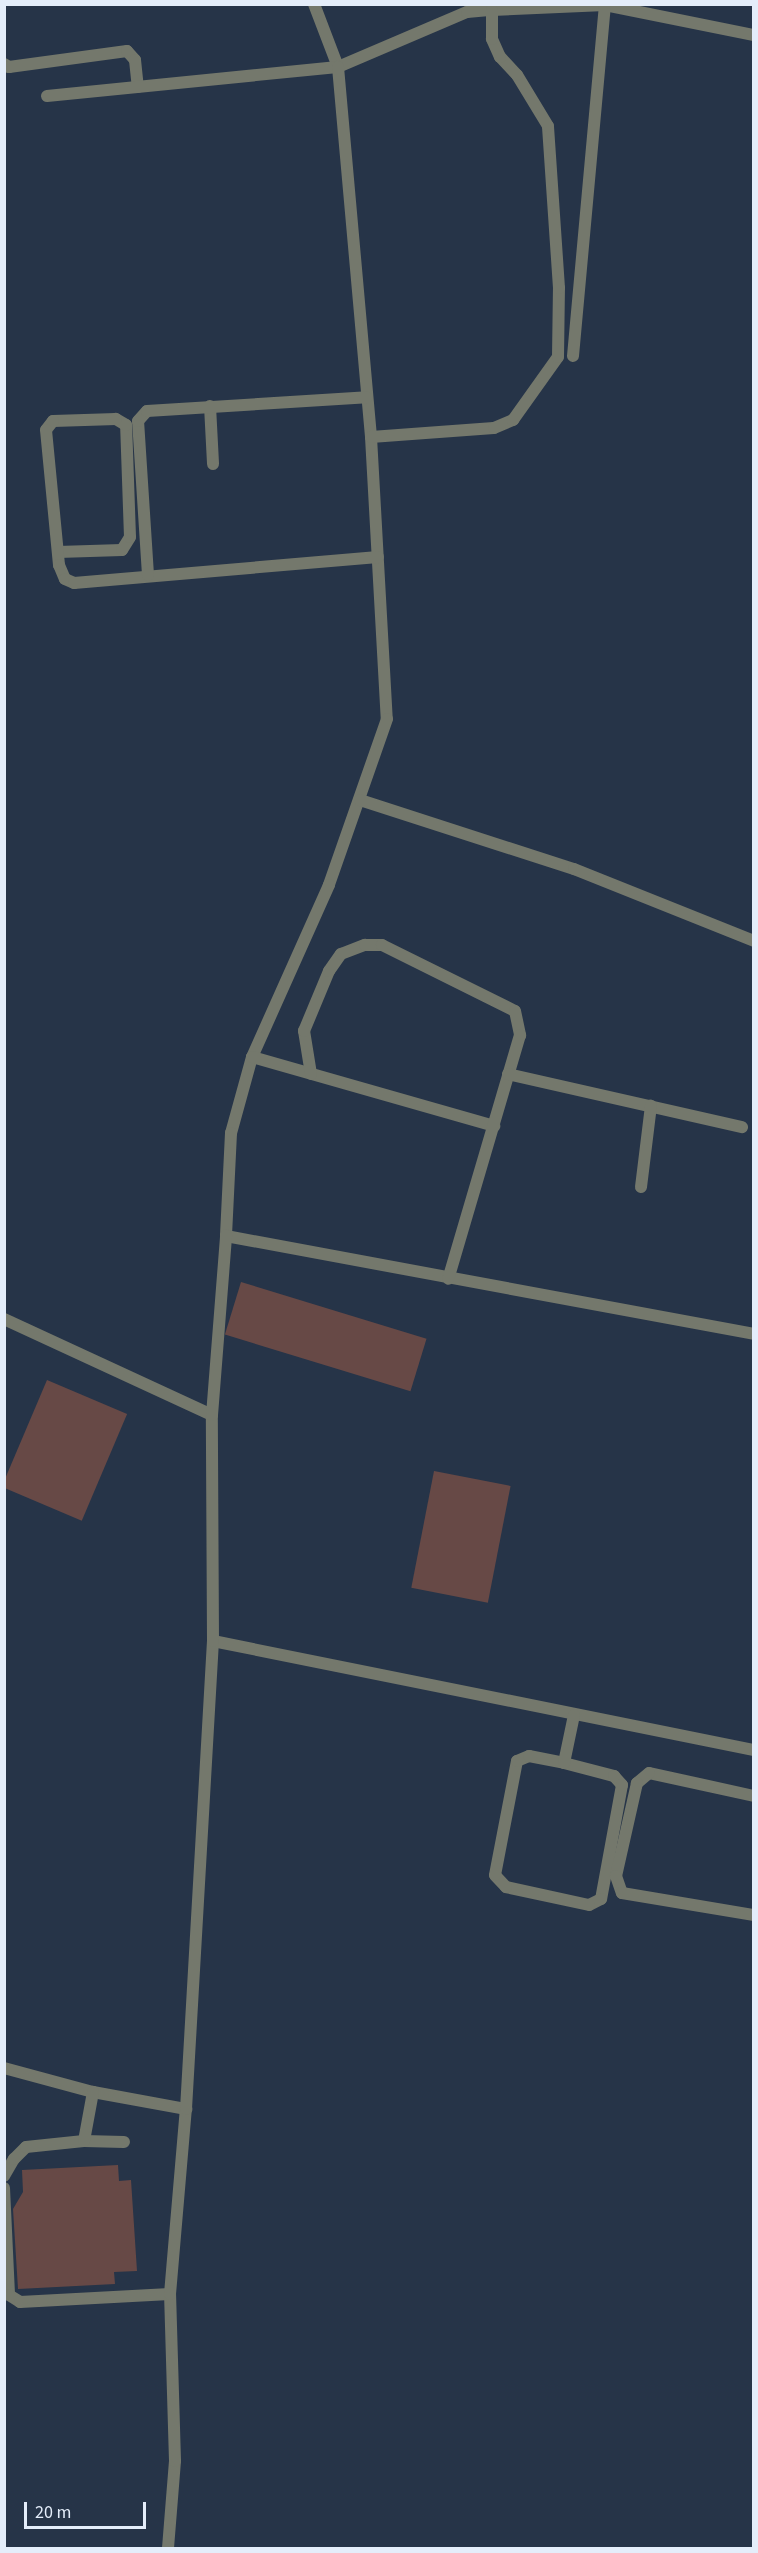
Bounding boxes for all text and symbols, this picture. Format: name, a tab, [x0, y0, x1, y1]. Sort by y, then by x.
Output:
scale bar	[27, 2490, 148, 2528]
text: 20 m	[35, 2500, 71, 2525]

